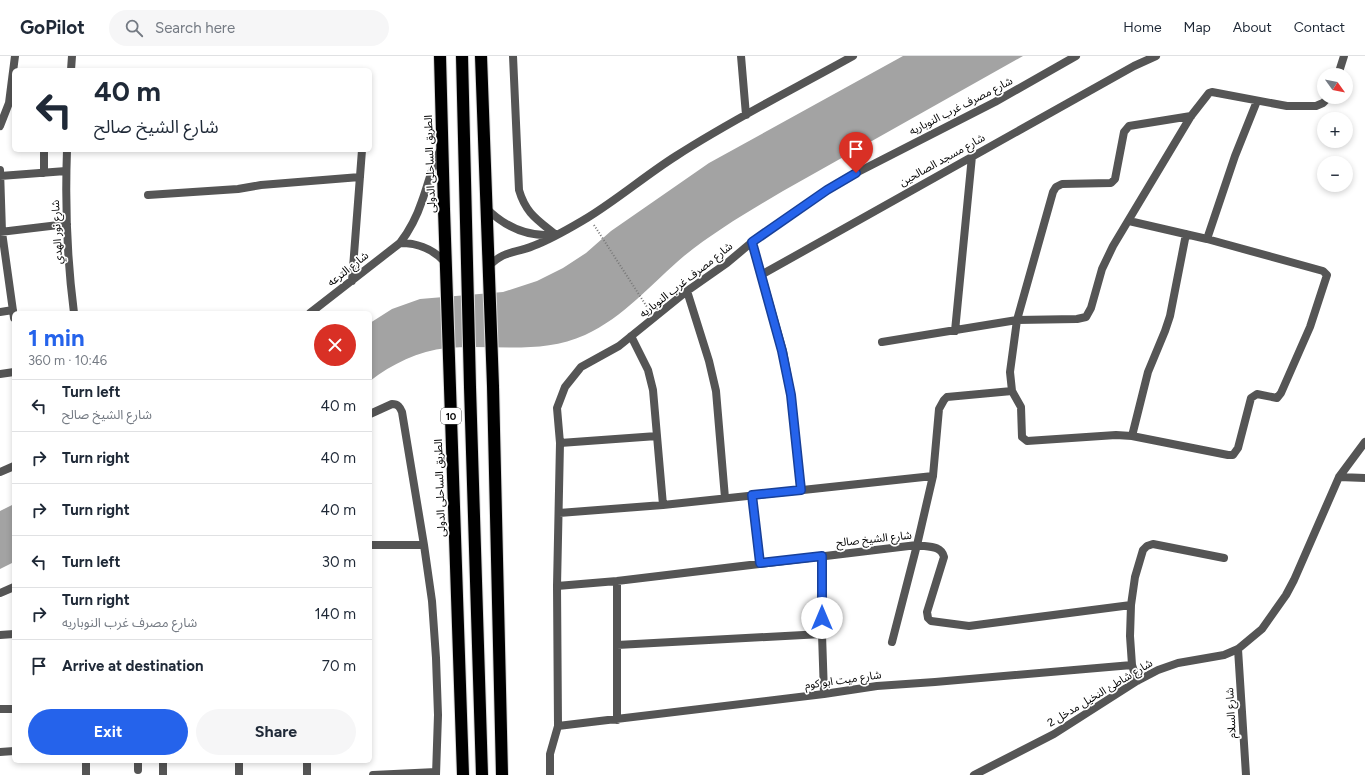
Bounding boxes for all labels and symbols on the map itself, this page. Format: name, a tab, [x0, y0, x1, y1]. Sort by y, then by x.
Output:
north arrow	[1317, 68, 1353, 104]
street label: شارع مصرف غرب النوباريه	[907, 74, 1016, 139]
street label: الطريق الساحلى الدولى	[422, 115, 438, 213]
street label: شارع مسجد الصالحين	[897, 131, 988, 190]
pin	[839, 132, 873, 173]
street label: شارع نور الهدي	[49, 199, 68, 264]
street label: شارع مصرف غرب النوباريه	[637, 239, 736, 321]
street label: شارع الترعه	[325, 249, 372, 290]
road number: 10	[441, 408, 461, 424]
street label: الطريق الساحلى الدولى	[432, 439, 448, 537]
street label: شارع الشيخ صالح	[835, 529, 913, 550]
position arrow	[801, 597, 843, 639]
street label: شارع شاطئ النخيل مدخل 2	[1045, 656, 1156, 730]
street label: شارع ميت ابو كوم	[804, 668, 883, 693]
street label: شارع السلام	[1223, 687, 1240, 739]

